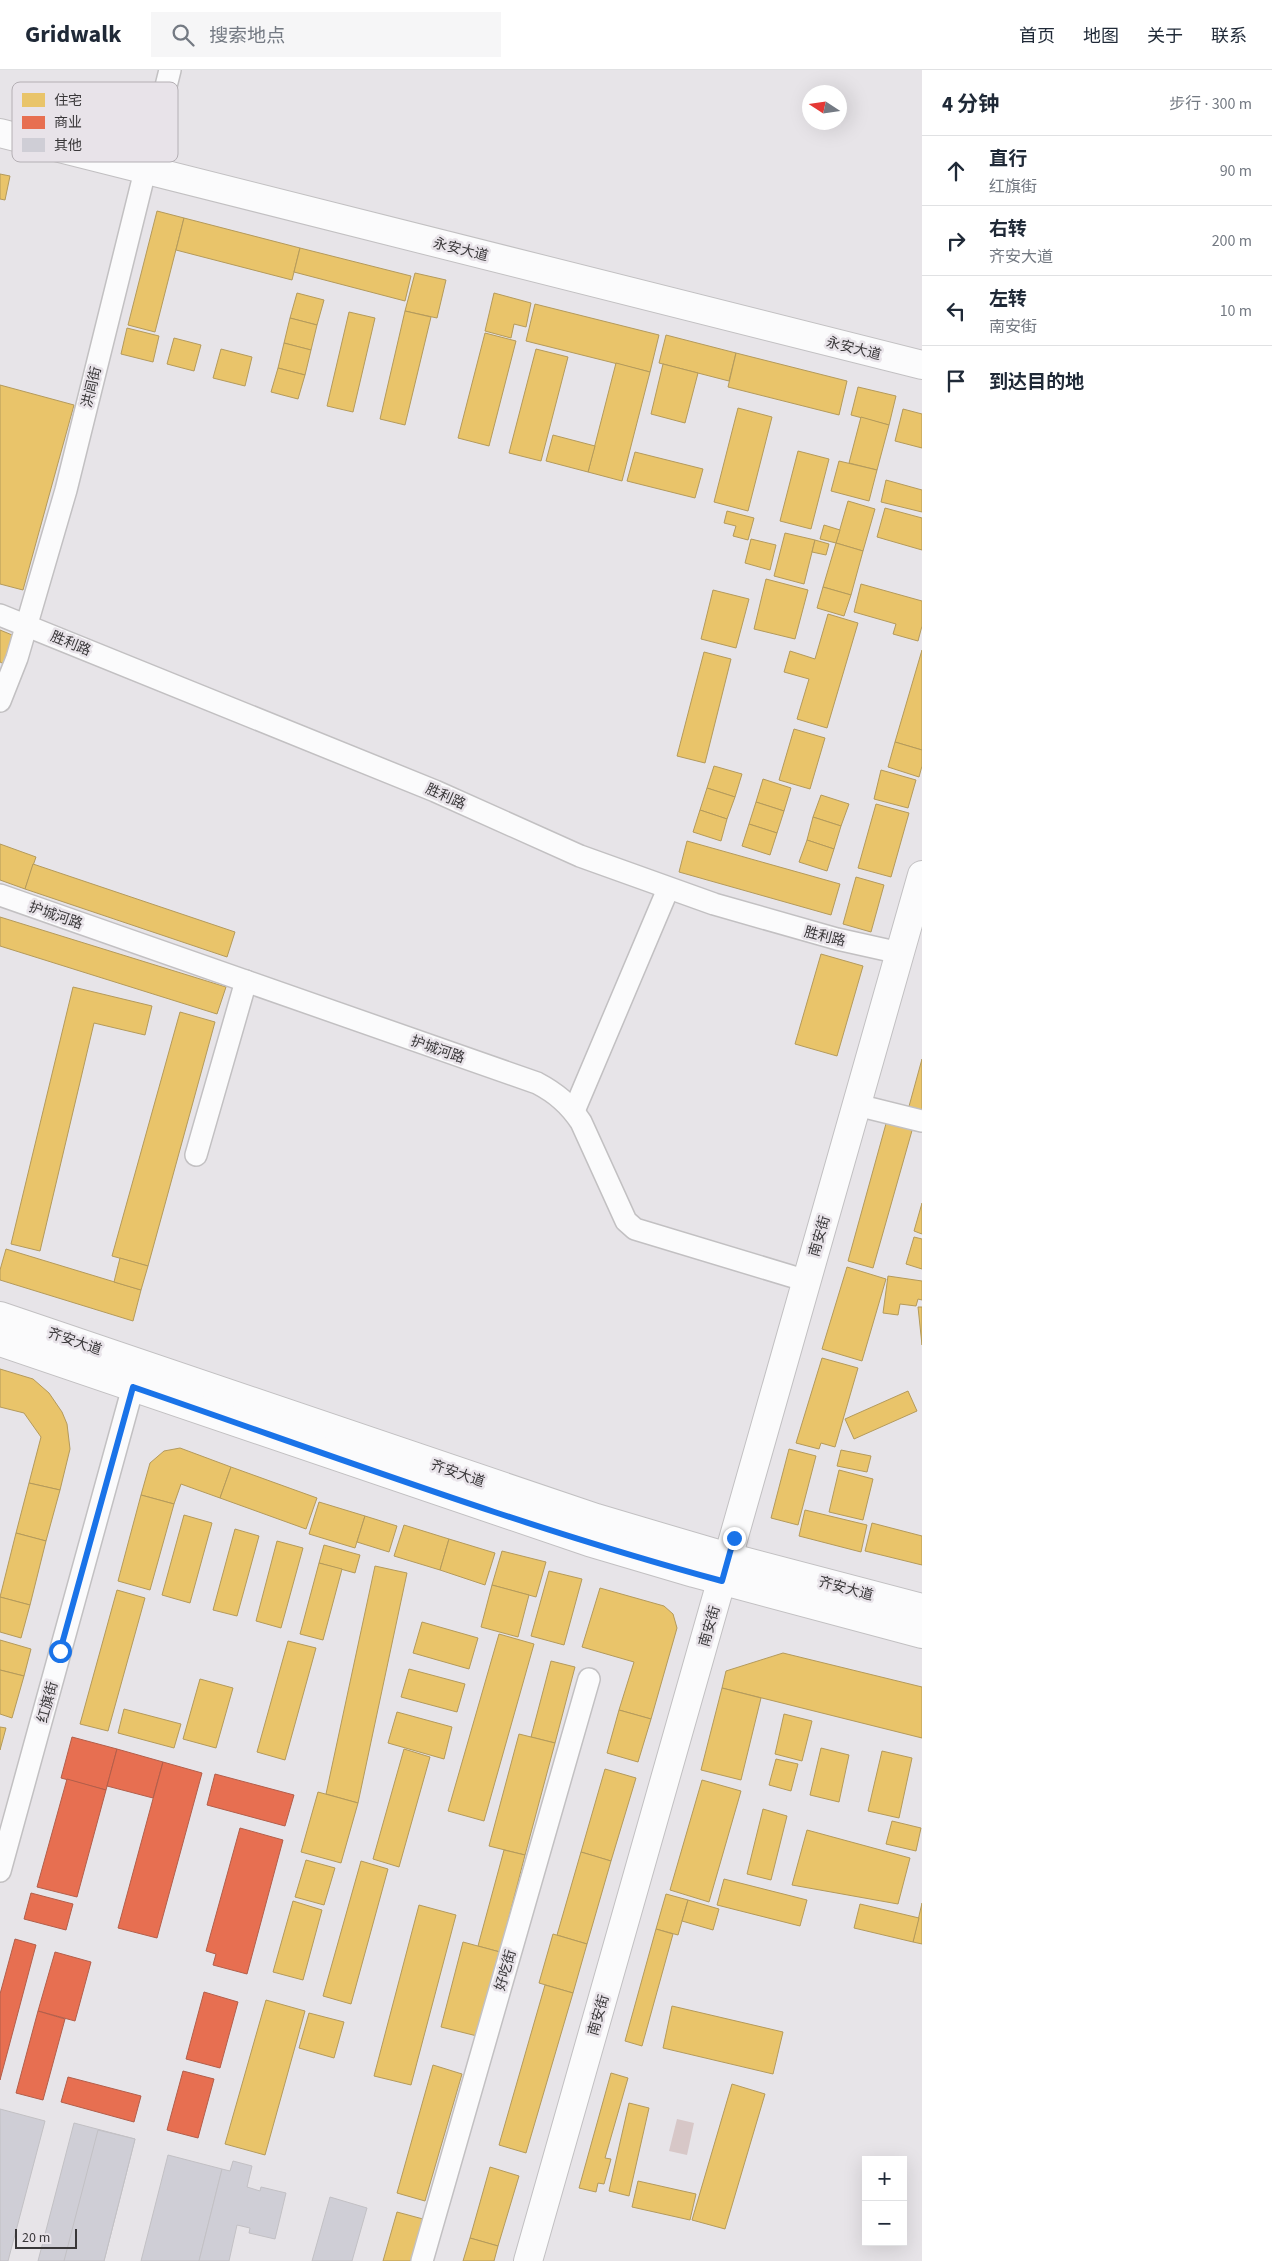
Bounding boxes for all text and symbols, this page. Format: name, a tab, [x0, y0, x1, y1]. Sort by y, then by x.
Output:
search box	[151, 12, 501, 57]
text: Gridwalk	[25, 17, 121, 52]
icon: search	[169, 21, 197, 49]
text: 搜索地点	[209, 23, 285, 50]
text: 首页	[1019, 24, 1055, 49]
text: 地图	[1083, 24, 1119, 49]
text: 关于	[1147, 24, 1183, 49]
text: 联系	[1211, 24, 1247, 49]
legend	[12, 82, 178, 162]
north arrow	[802, 85, 847, 130]
text: 4 分钟	[942, 89, 999, 119]
text: 住宅	[54, 91, 82, 111]
text: 步行 · 300 m	[1169, 93, 1252, 115]
text: 商业	[54, 113, 82, 133]
text: 其他	[54, 136, 82, 156]
text: 直行	[989, 146, 1027, 173]
icon: ahead	[942, 157, 970, 185]
text: 90 m	[1220, 160, 1252, 182]
text: 红旗街	[989, 176, 1037, 198]
text: 右转	[989, 216, 1027, 243]
icon: right	[942, 227, 970, 255]
text: 200 m	[1212, 230, 1252, 252]
street label: 永安大道	[431, 233, 490, 266]
text: 齐安大道	[989, 246, 1053, 268]
text: 左转	[989, 286, 1027, 313]
icon: left	[942, 297, 970, 325]
text: 10 m	[1220, 300, 1252, 322]
text: 南安街	[989, 316, 1037, 338]
street label: 永安大道	[824, 332, 883, 365]
street label: 洪闾街	[77, 364, 107, 410]
icon: arrive	[942, 367, 970, 395]
text: 到达目的地	[989, 369, 1084, 396]
street label: 胜利路	[47, 627, 94, 661]
street label: 胜利路	[422, 779, 469, 815]
street label: 护城河路	[26, 897, 85, 935]
street label: 胜利路	[802, 922, 848, 952]
street label: 护城河路	[408, 1031, 467, 1069]
street label: 南安街	[805, 1213, 835, 1259]
street label: 齐安大道	[45, 1323, 104, 1361]
street label: 齐安大道	[428, 1455, 487, 1493]
route end	[723, 1527, 746, 1550]
street label: 齐安大道	[816, 1572, 875, 1606]
street label: 南安街	[695, 1603, 725, 1649]
route start	[49, 1640, 72, 1663]
street label: 红旗街	[33, 1679, 63, 1725]
street label: 好吃街	[491, 1947, 521, 1993]
street label: 南安街	[584, 1992, 614, 2038]
map controls	[862, 2156, 907, 2246]
button: +	[862, 2156, 907, 2201]
button: −	[862, 2201, 907, 2246]
scale bar	[15, 2226, 78, 2249]
text: 20 m	[22, 2228, 50, 2248]

